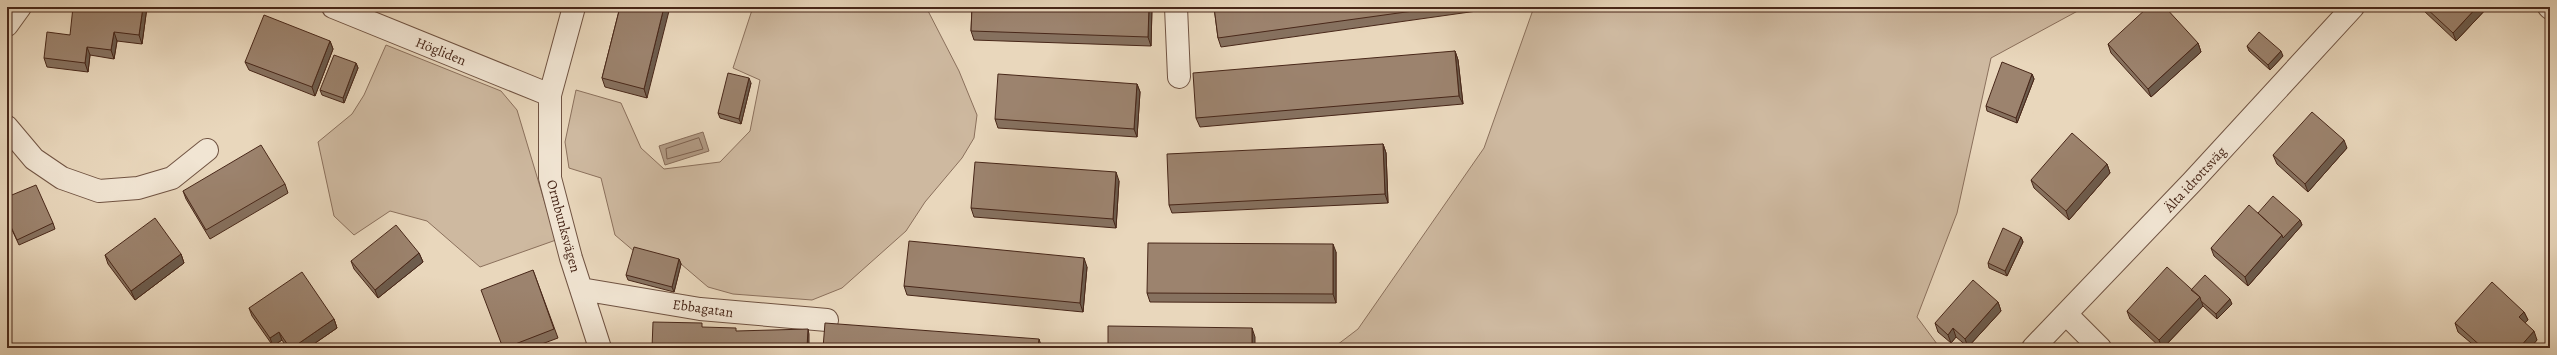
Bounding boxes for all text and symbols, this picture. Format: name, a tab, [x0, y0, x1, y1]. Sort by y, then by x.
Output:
street label: Högliden	[413, 33, 469, 70]
street label: Älta idrottsväg	[2159, 142, 2231, 217]
street label: Ormbunksvägen	[542, 178, 585, 275]
street label: Ebbagatan	[671, 295, 735, 322]

